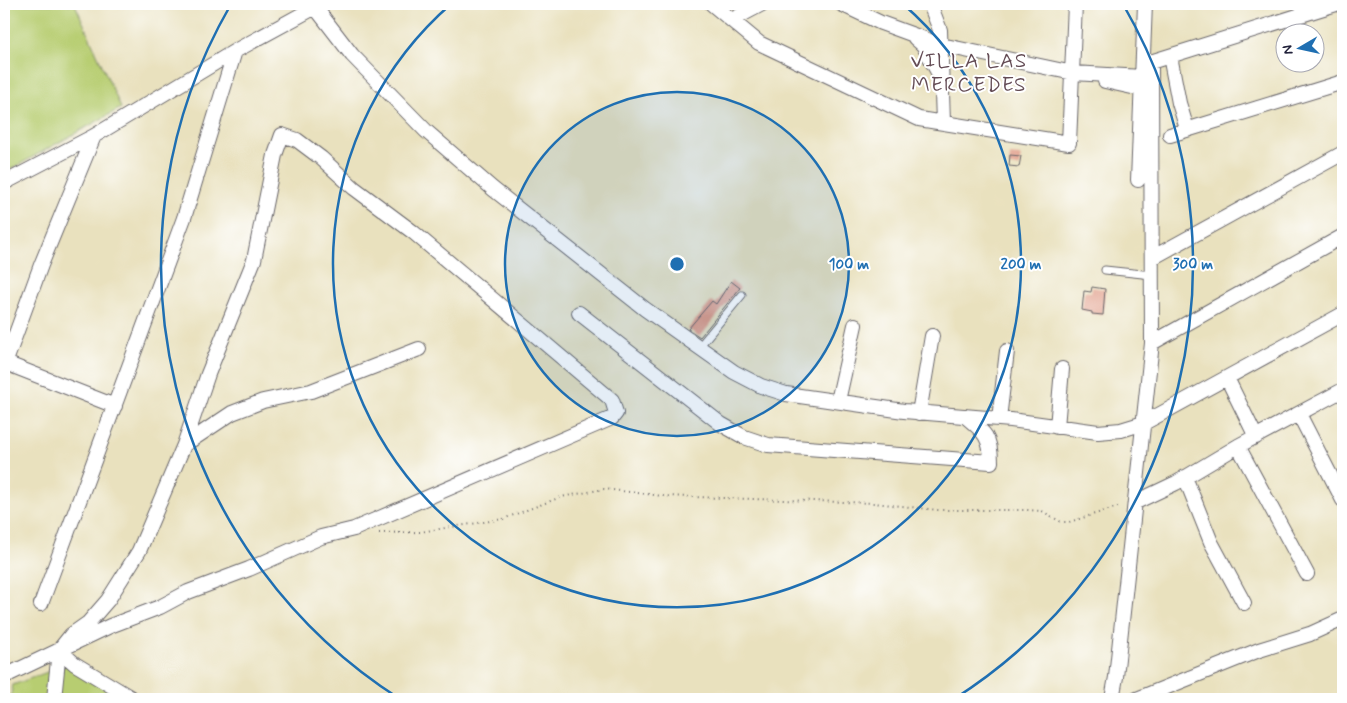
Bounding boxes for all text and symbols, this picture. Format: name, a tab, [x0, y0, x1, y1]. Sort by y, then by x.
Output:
north arrow	[1274, 22, 1324, 72]
text: N	[1279, 44, 1298, 56]
district label: VILLA LAS MERCEDES	[911, 47, 1027, 99]
centre of rings	[668, 255, 686, 273]
text: 100 m	[829, 255, 869, 275]
text: 200 m	[1001, 255, 1042, 275]
text: 300 m	[1173, 255, 1213, 275]

